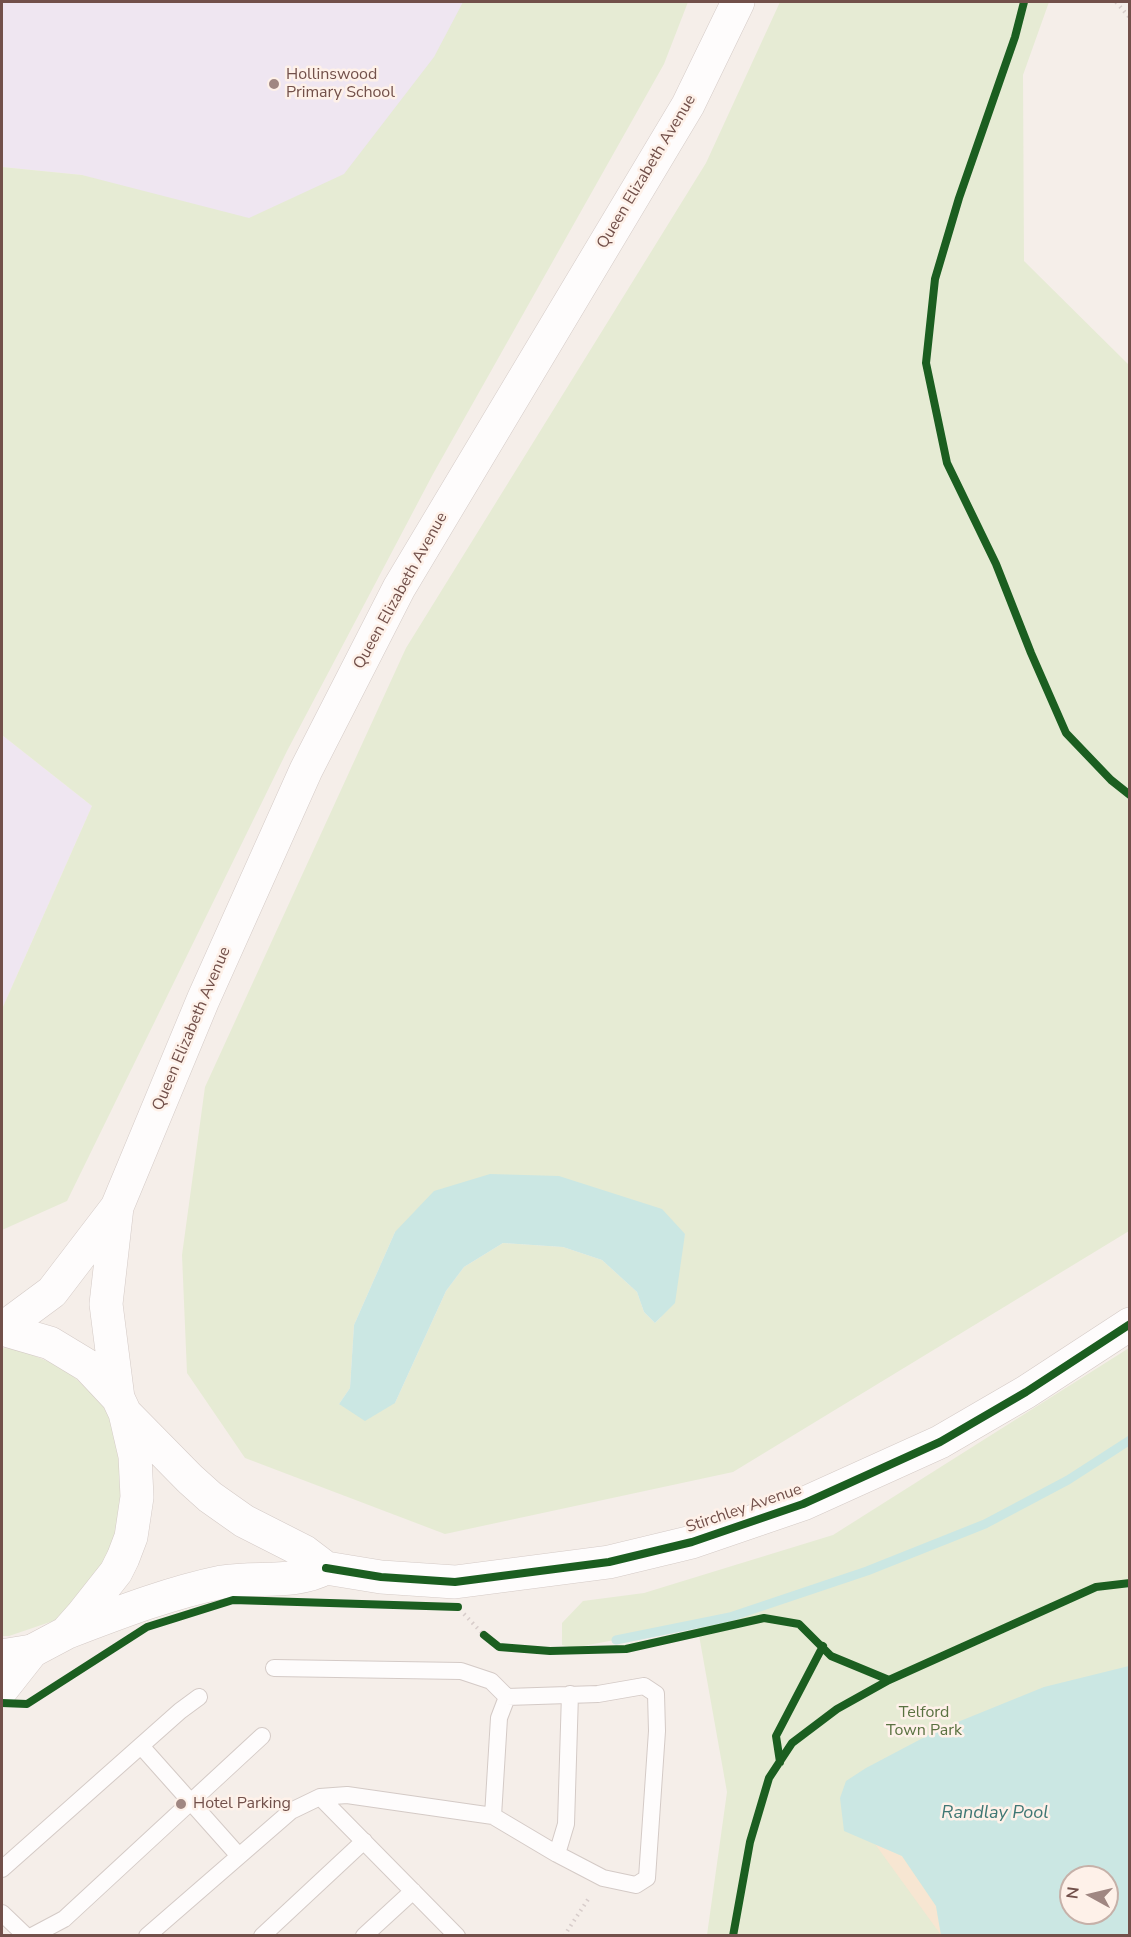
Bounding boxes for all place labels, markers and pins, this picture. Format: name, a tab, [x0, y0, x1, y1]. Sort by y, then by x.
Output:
place label: Hollinswood Primary School	[286, 65, 395, 103]
marker: Hollinswood Primary School	[267, 77, 281, 91]
place label: Hotel Parking	[193, 1794, 291, 1814]
marker: Hotel Parking	[174, 1797, 188, 1811]

